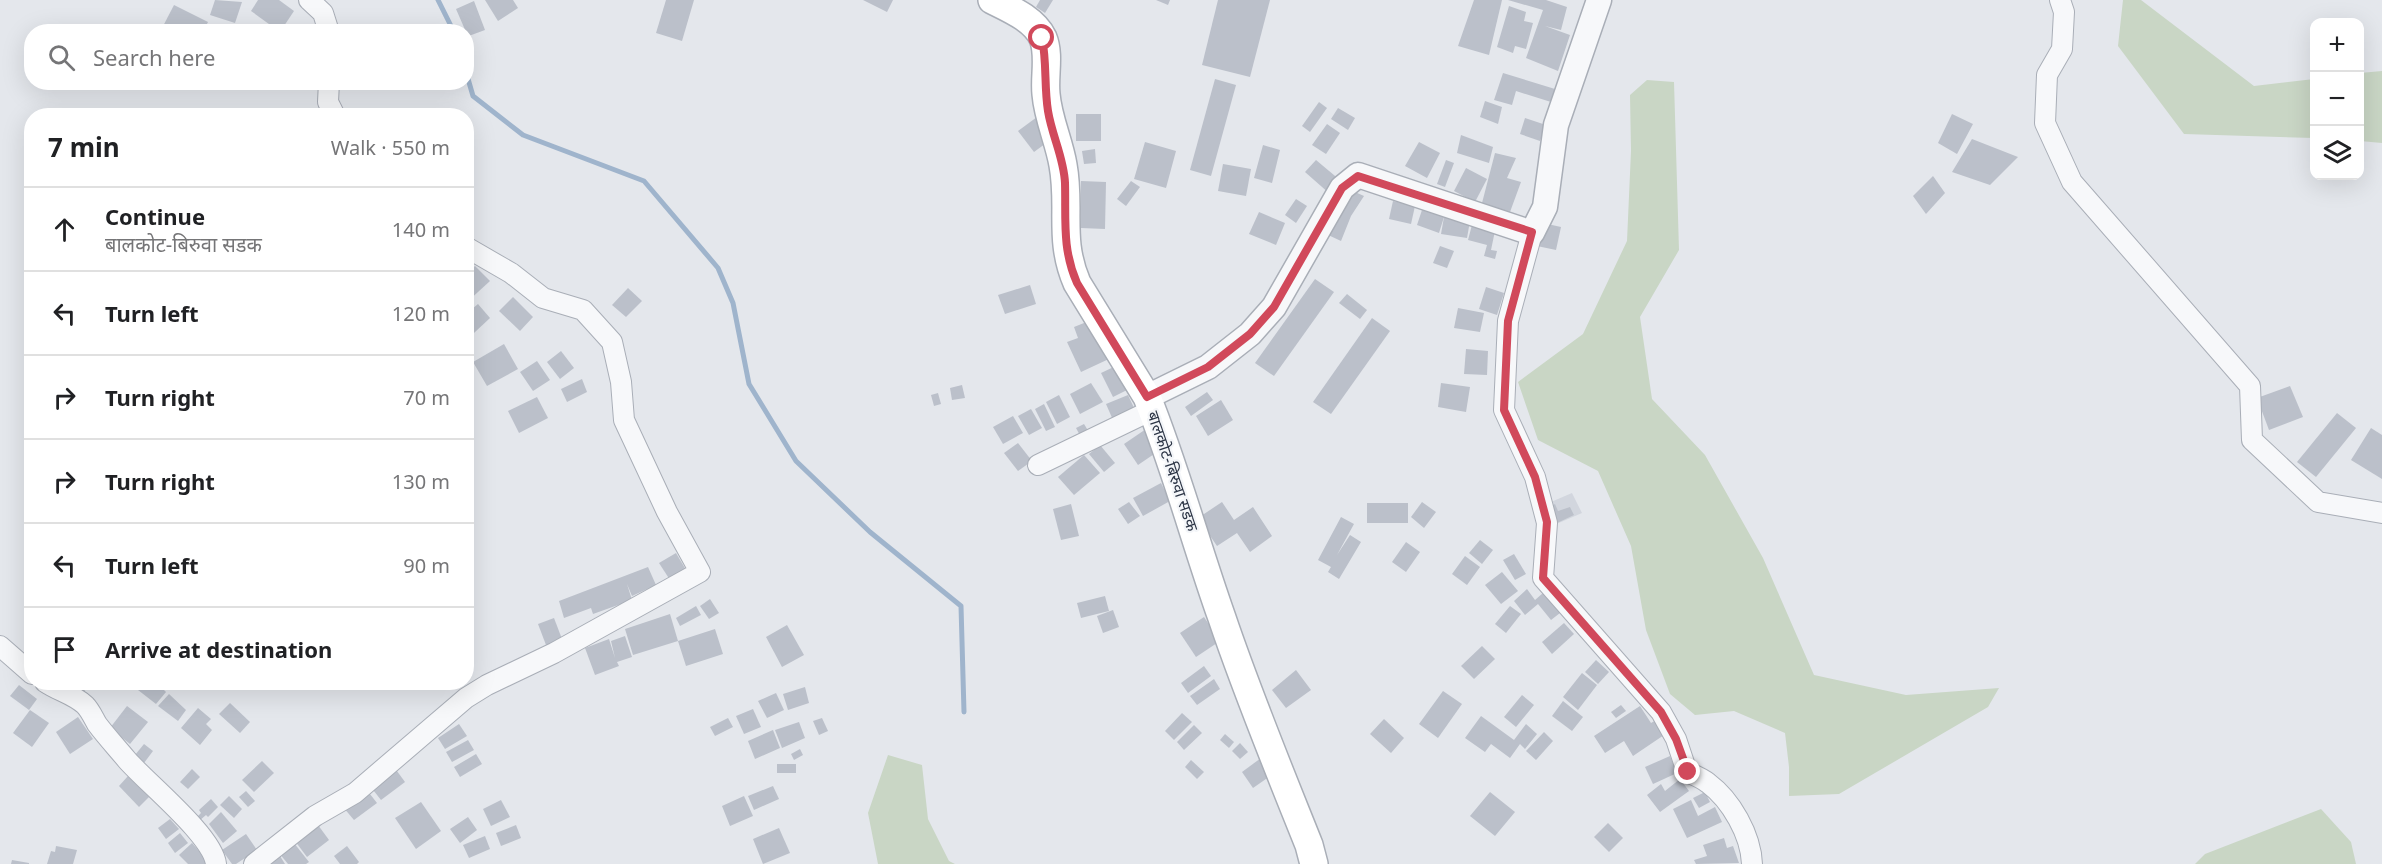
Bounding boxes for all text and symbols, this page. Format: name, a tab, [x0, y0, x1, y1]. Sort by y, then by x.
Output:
map controls	[2310, 18, 2364, 180]
button: +	[2310, 18, 2364, 72]
search box	[24, 24, 474, 90]
route start	[1028, 24, 1054, 50]
icon: search	[45, 41, 78, 74]
text: Search here	[93, 42, 215, 72]
button: −	[2310, 72, 2364, 126]
button: layers	[2310, 126, 2364, 180]
text: 7 min	[48, 129, 120, 165]
text: Walk · 550 m	[331, 134, 450, 161]
text: Continue	[105, 201, 205, 231]
icon: ahead	[48, 213, 81, 246]
text: 140 m	[392, 216, 450, 243]
text: बालकोट-बिरुवा सडक	[105, 231, 262, 258]
icon: left	[48, 297, 81, 330]
text: Turn left	[105, 298, 199, 328]
text: 120 m	[392, 300, 450, 327]
icon: right	[48, 381, 81, 414]
text: Turn right	[105, 382, 215, 412]
text: 70 m	[403, 384, 450, 411]
street label: बालकोट-बिरुवा सडक	[1142, 408, 1204, 535]
icon: right	[48, 465, 81, 498]
text: Turn right	[105, 466, 215, 496]
text: 130 m	[392, 468, 450, 495]
icon: left	[48, 549, 81, 582]
text: Turn left	[105, 550, 199, 580]
text: 90 m	[403, 552, 450, 579]
icon: arrive	[48, 633, 81, 666]
text: Arrive at destination	[105, 634, 332, 664]
route end	[1674, 758, 1700, 784]

